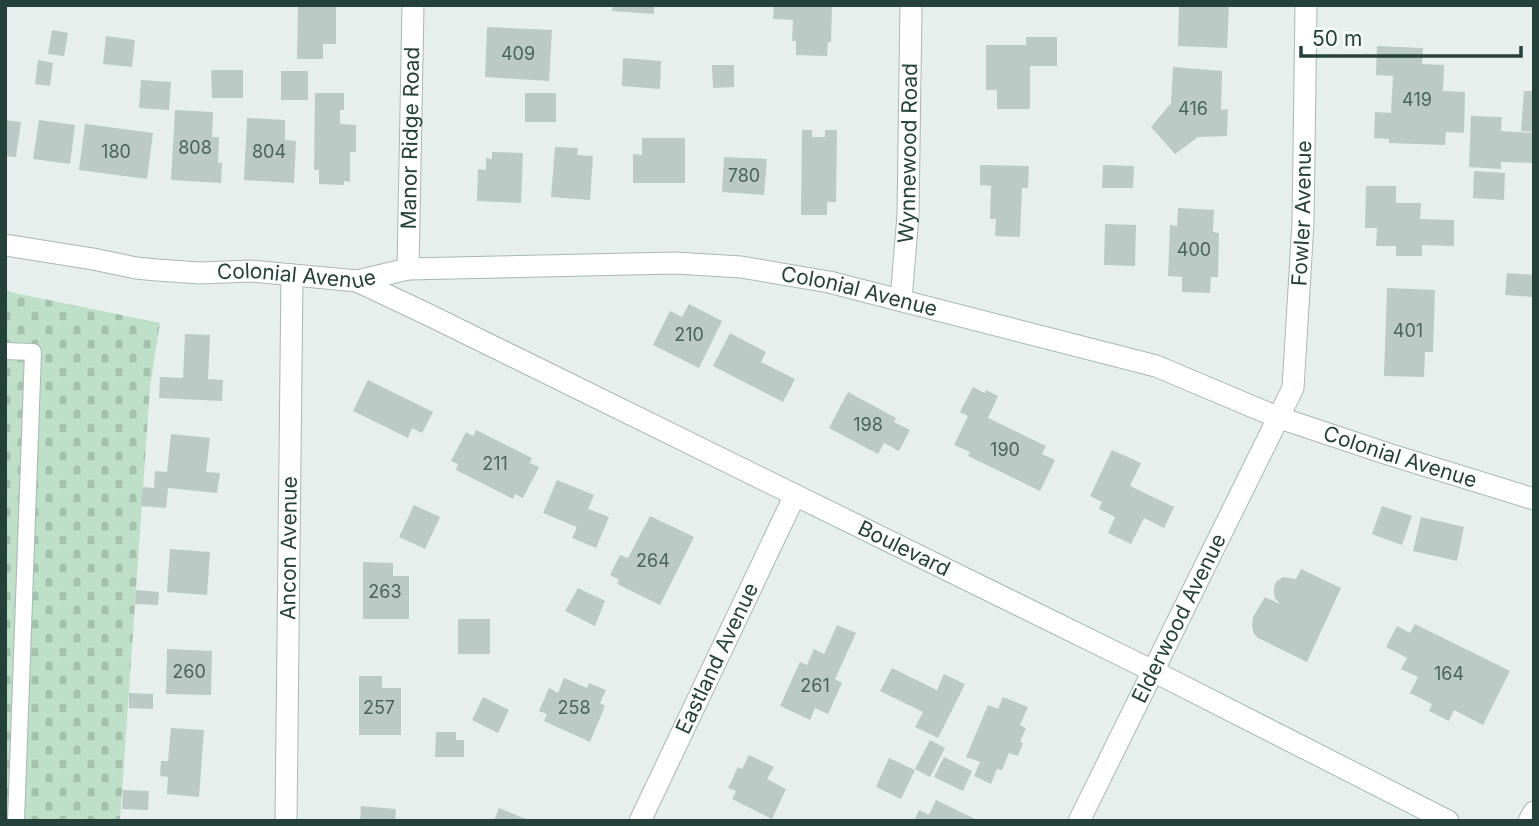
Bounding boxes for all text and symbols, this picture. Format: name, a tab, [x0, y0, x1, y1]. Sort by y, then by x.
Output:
scale bar	[1301, 14, 1522, 58]
text: 50 m	[1312, 26, 1362, 51]
house number: 409	[501, 43, 535, 64]
street label: Manor Ridge Road	[396, 46, 424, 230]
street label: Wynnewood Road	[893, 63, 922, 245]
house number: 419	[1402, 89, 1432, 110]
house number: 416	[1178, 98, 1208, 119]
house number: 808	[178, 137, 212, 158]
street label: Fowler Avenue	[1286, 140, 1316, 287]
house number: 180	[101, 141, 131, 162]
house number: 804	[252, 141, 286, 162]
house number: 780	[728, 165, 760, 186]
house number: 400	[1177, 239, 1211, 260]
street label: Colonial Avenue	[216, 258, 378, 294]
street label: Colonial Avenue	[779, 261, 940, 321]
house number: 401	[1393, 320, 1423, 341]
house number: 210	[674, 324, 704, 345]
house number: 198	[853, 414, 883, 435]
street label: Colonial Avenue	[1320, 420, 1480, 493]
house number: 190	[990, 439, 1020, 460]
house number: 211	[482, 453, 508, 474]
street label: Ancon Avenue	[275, 476, 302, 620]
street label: Boulevard	[854, 515, 954, 581]
street label: Elderwood Avenue	[1126, 529, 1231, 707]
house number: 264	[636, 550, 670, 571]
street label: Eastland Avenue	[670, 579, 763, 738]
house number: 263	[368, 581, 402, 602]
house number: 260	[172, 661, 206, 682]
house number: 164	[1434, 663, 1464, 684]
house number: 261	[800, 675, 830, 696]
house number: 257	[363, 697, 395, 718]
house number: 258	[557, 697, 591, 718]

